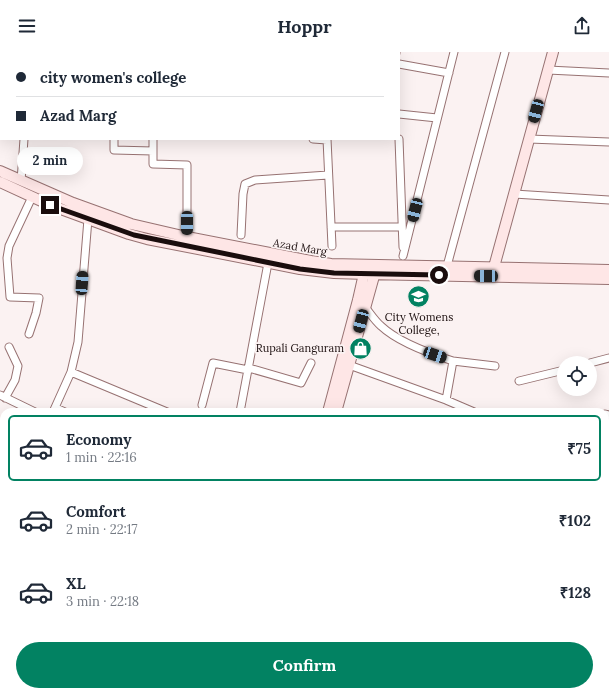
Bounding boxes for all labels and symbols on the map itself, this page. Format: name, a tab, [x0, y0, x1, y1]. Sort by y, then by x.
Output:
car	[527, 98, 545, 124]
callout: 2 min	[17, 147, 83, 175]
route end	[41, 196, 59, 214]
car	[406, 197, 424, 223]
car	[181, 211, 193, 235]
street label: Azad Marg	[271, 235, 329, 259]
route start	[430, 266, 448, 284]
car	[474, 270, 498, 282]
car	[75, 271, 89, 295]
school or university icon: City Womens College,	[406, 284, 432, 310]
car	[352, 308, 370, 334]
place label: City Womens College,	[385, 310, 453, 337]
shop icon: Rupali Ganguram	[347, 335, 373, 361]
place label: Rupali Ganguram	[256, 341, 344, 355]
car	[422, 345, 448, 365]

